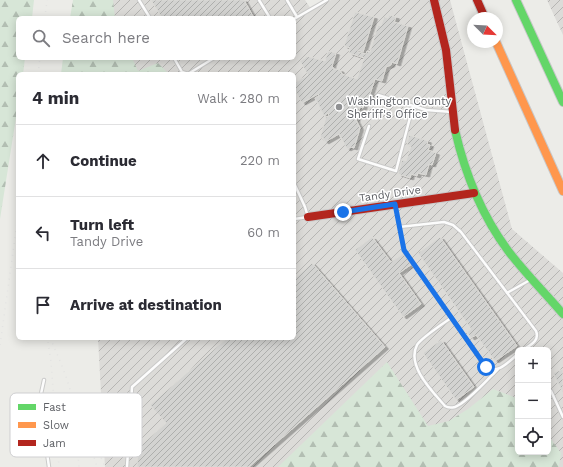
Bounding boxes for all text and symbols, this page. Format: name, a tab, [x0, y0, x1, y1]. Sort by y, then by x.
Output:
north arrow	[467, 12, 503, 48]
search box	[16, 16, 296, 60]
icon: search	[30, 27, 52, 49]
text: Search here	[62, 29, 150, 47]
text: 4 min	[32, 88, 79, 108]
text: Walk · 280 m	[197, 91, 280, 106]
place label: Washington County Sheriff's Office	[347, 95, 452, 121]
marker: Washington County Sheriff's Office	[334, 102, 344, 112]
icon: ahead	[32, 150, 54, 172]
text: Continue	[70, 152, 137, 170]
text: 220 m	[240, 153, 280, 168]
street label: Tandy Drive	[358, 183, 422, 205]
route end	[334, 203, 352, 221]
text: Turn left	[70, 216, 134, 234]
icon: left	[32, 222, 54, 244]
text: 60 m	[247, 225, 280, 240]
text: Tandy Drive	[70, 234, 143, 249]
icon: arrive	[32, 294, 54, 316]
text: Arrive at destination	[70, 296, 222, 314]
map controls	[515, 347, 551, 455]
button: +	[515, 347, 551, 383]
route start	[477, 358, 495, 376]
button: −	[515, 383, 551, 419]
legend	[10, 393, 142, 457]
text: Fast	[43, 401, 66, 414]
text: Slow	[43, 419, 69, 432]
button: locate	[515, 419, 551, 455]
text: Jam	[43, 437, 66, 450]

